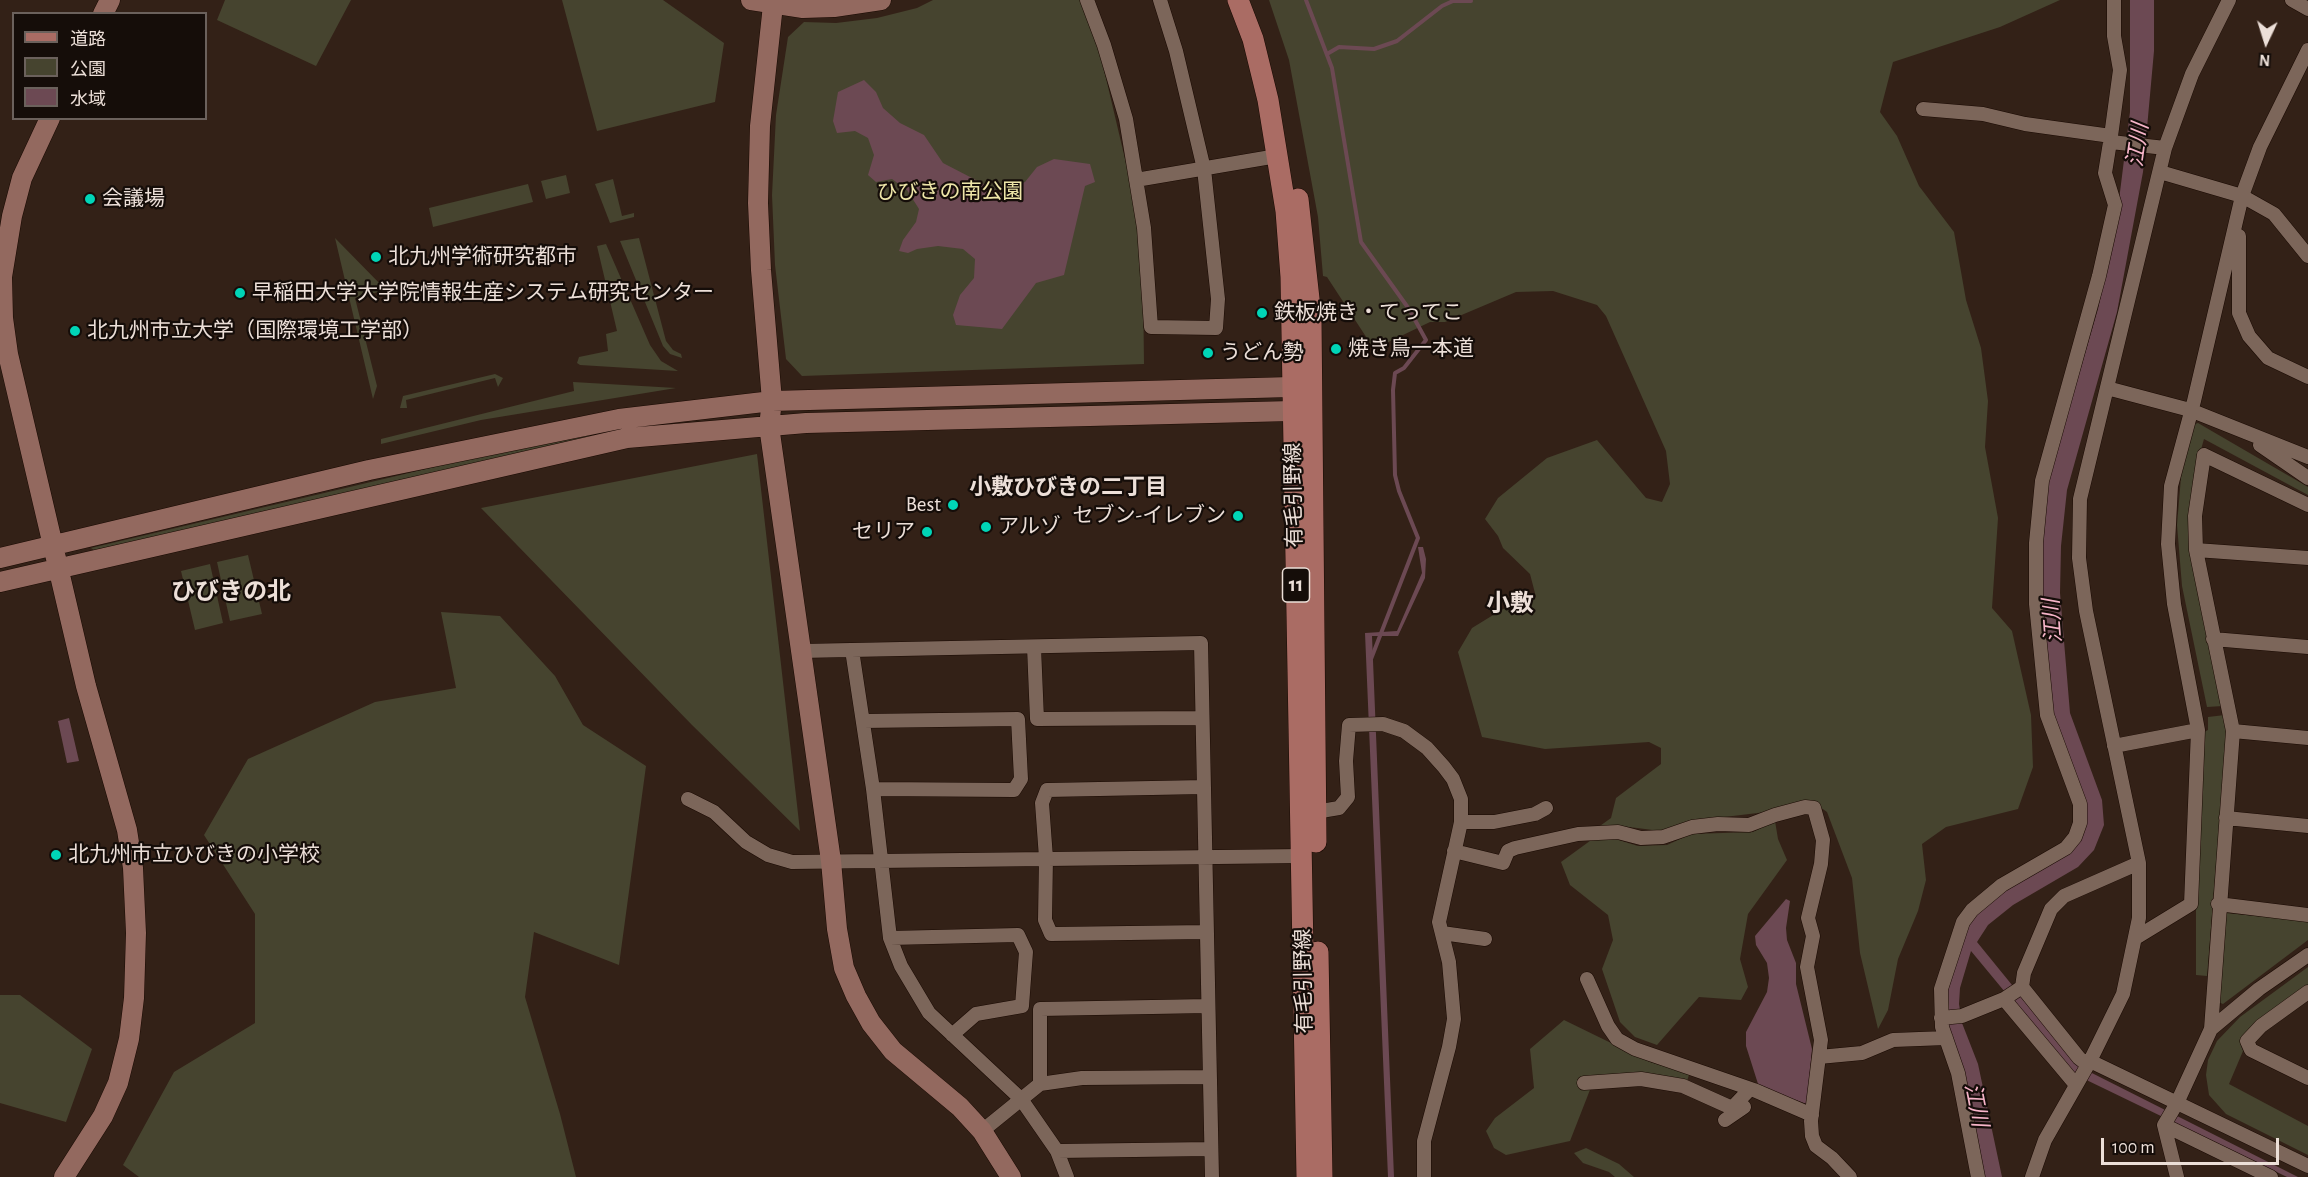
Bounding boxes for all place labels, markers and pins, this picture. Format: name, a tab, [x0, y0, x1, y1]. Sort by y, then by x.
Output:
place label: 会議場	[102, 186, 165, 212]
marker: 会議場	[83, 192, 97, 206]
place label: 北九州学術研究都市	[388, 244, 577, 270]
marker: 北九州学術研究都市	[369, 250, 383, 264]
place label: 早稲田大学大学院情報生産システム研究センター	[252, 280, 714, 306]
marker: 早稲田大学大学院情報生産システム研究センター	[233, 286, 247, 300]
place label: 鉄板焼き・てってこ	[1274, 300, 1463, 326]
marker: 鉄板焼き・てってこ	[1255, 306, 1269, 320]
place label: 北九州市立大学（国際環境工学部）	[87, 318, 423, 344]
marker: 北九州市立大学（国際環境工学部）	[68, 324, 82, 338]
place label: 焼き鳥一本道	[1348, 336, 1474, 362]
place label: うどん勢	[1220, 340, 1304, 366]
marker: 焼き鳥一本道	[1329, 342, 1343, 356]
marker: うどん勢	[1201, 346, 1215, 360]
place label: Best	[906, 492, 941, 518]
marker: Best	[946, 498, 960, 512]
place label: セブン-イレブン	[1073, 503, 1226, 529]
marker: セブン-イレブン	[1231, 509, 1245, 523]
place label: アルゾ	[998, 514, 1061, 540]
place label: セリア	[852, 519, 915, 545]
marker: アルゾ	[979, 520, 993, 534]
marker: セリア	[920, 525, 934, 539]
place label: 北九州市立ひびきの小学校	[68, 842, 320, 868]
marker: 北九州市立ひびきの小学校	[49, 848, 63, 862]

